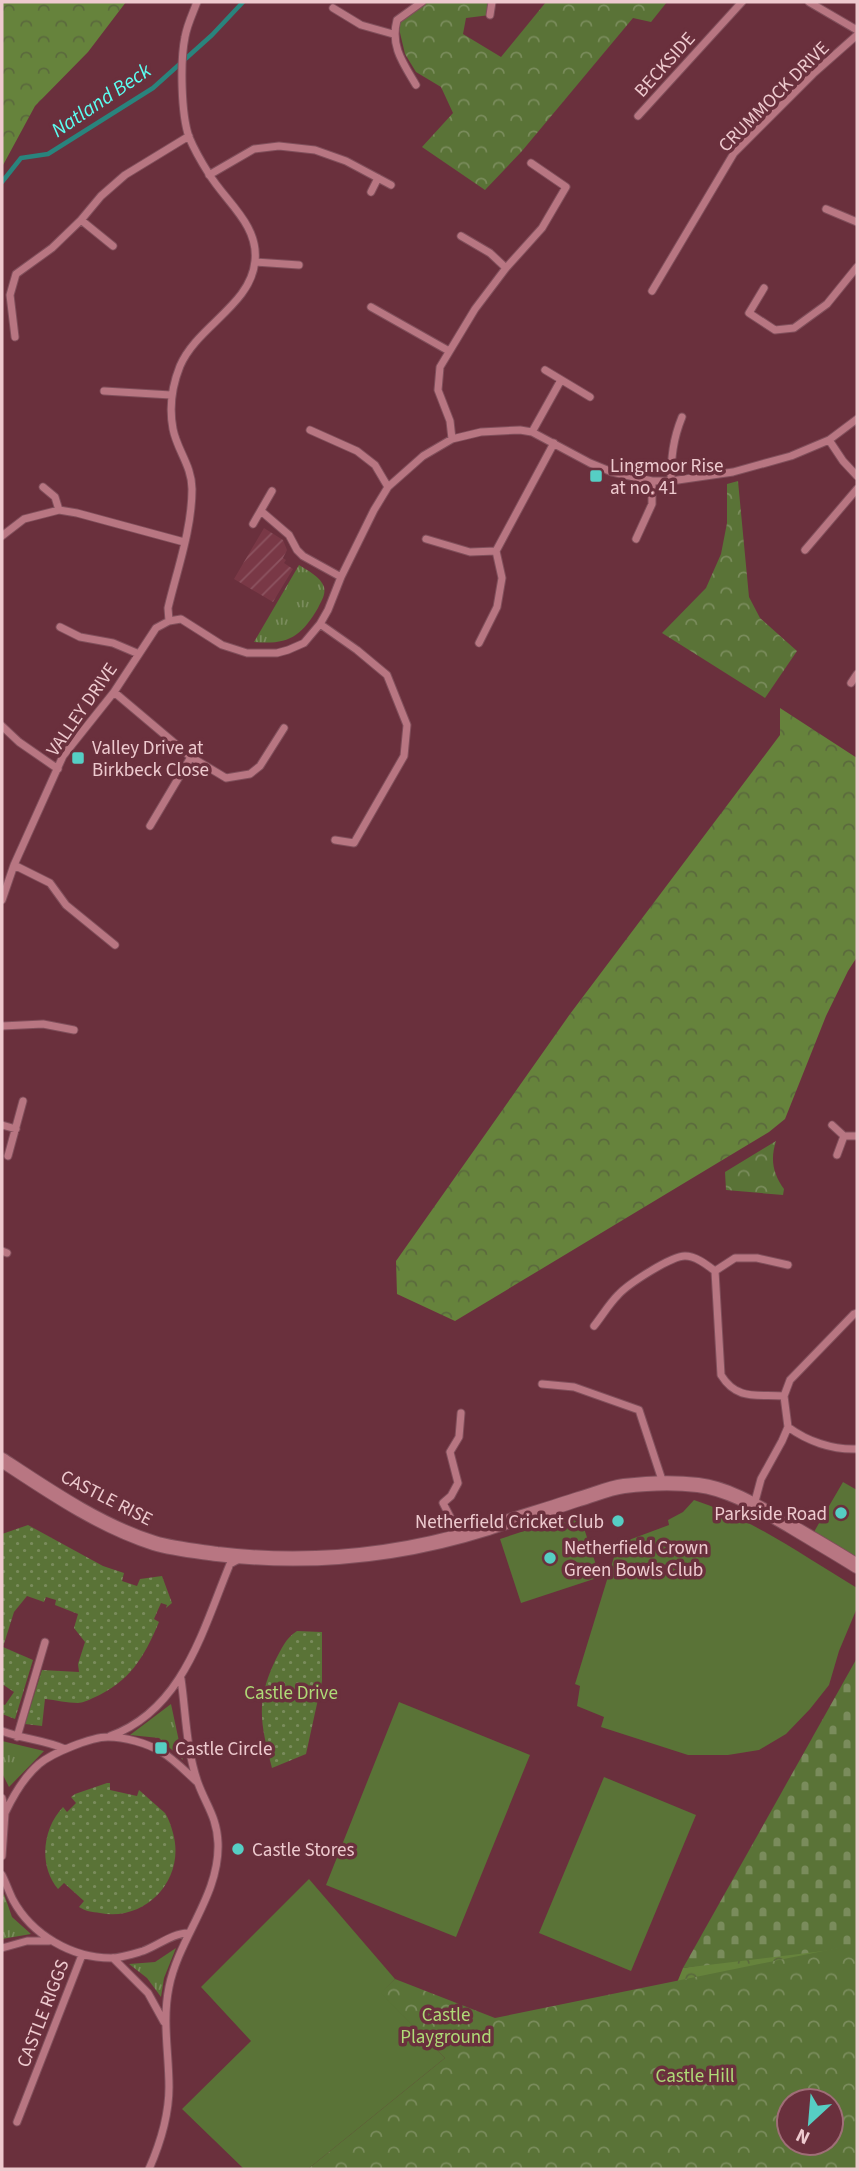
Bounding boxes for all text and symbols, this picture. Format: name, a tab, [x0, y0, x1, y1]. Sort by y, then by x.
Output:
street label: BECKSIDE	[628, 26, 702, 104]
street label: CRUMMOCK DRIVE	[713, 36, 836, 159]
water label: Natland Beck	[45, 55, 158, 145]
place label: Lingmoor Rise at no. 41	[610, 453, 724, 502]
marker: Lingmoor Rise at no. 41	[588, 468, 604, 484]
street label: VALLEY DRIVE	[40, 658, 124, 762]
place label: Valley Drive at Birkbeck Close	[92, 735, 209, 784]
marker: Valley Drive at Birkbeck Close	[70, 750, 86, 766]
street label: CASTLE RISE	[56, 1464, 157, 1533]
place label: Parkside Road	[714, 1501, 827, 1528]
marker: Parkside Road	[833, 1505, 849, 1521]
place label: Netherfield Cricket Club	[415, 1509, 604, 1536]
marker: Netherfield Cricket Club	[610, 1513, 626, 1529]
place label: Netherfield Crown Green Bowls Club	[564, 1535, 709, 1584]
marker: Netherfield Crown Green Bowls Club	[542, 1550, 558, 1566]
park label: Castle Drive	[244, 1680, 338, 1707]
place label: Castle Circle	[175, 1736, 272, 1763]
marker: Castle Circle	[153, 1740, 169, 1756]
place label: Castle Stores	[252, 1837, 354, 1864]
marker: Castle Stores	[230, 1841, 246, 1857]
street label: CASTLE RIGGS	[10, 1956, 76, 2071]
park label: Castle Playground	[400, 2002, 492, 2051]
park label: Castle Hill	[655, 2063, 735, 2090]
north arrow	[775, 2087, 845, 2157]
text: N	[792, 2121, 815, 2151]

